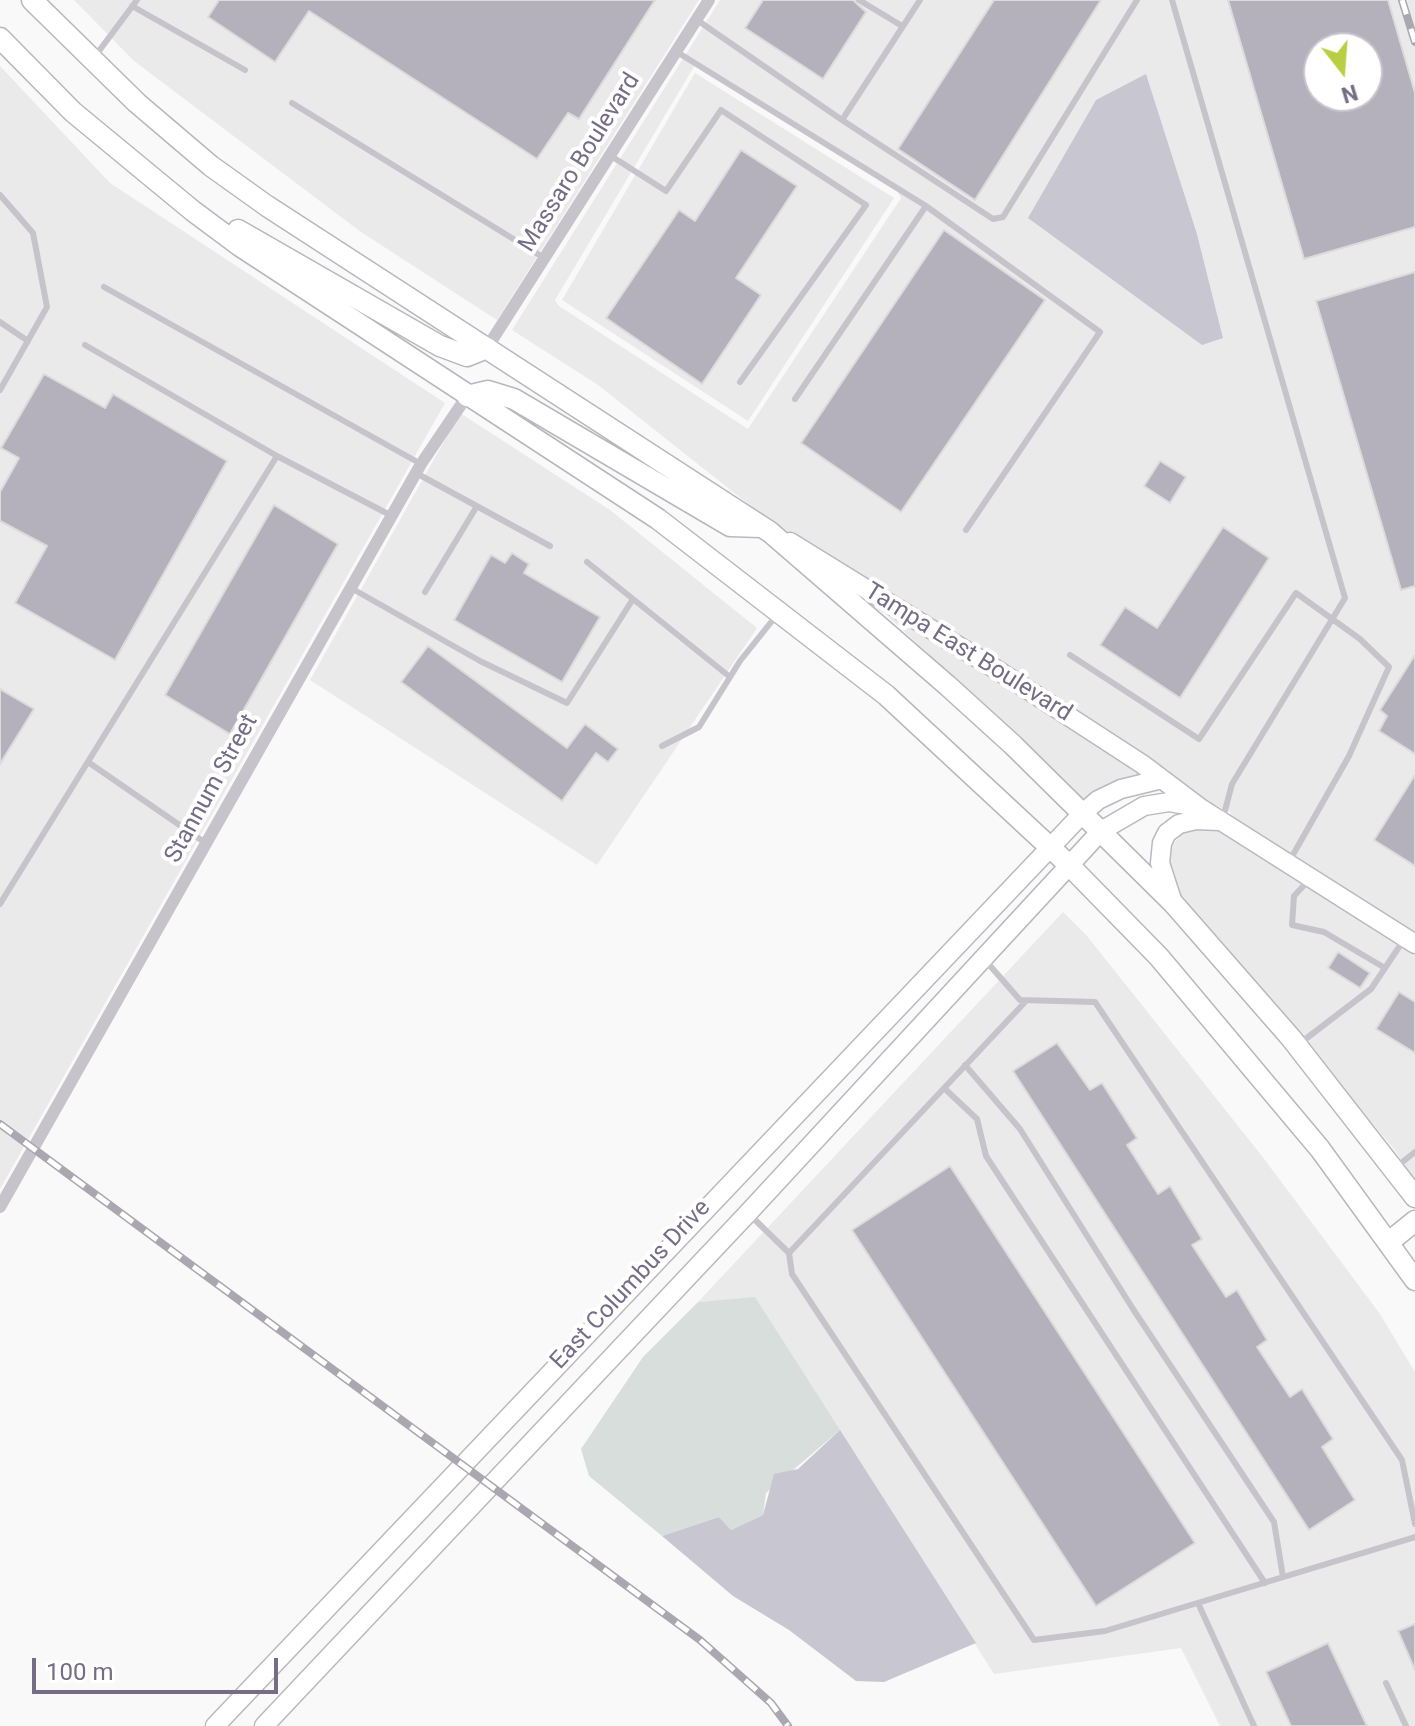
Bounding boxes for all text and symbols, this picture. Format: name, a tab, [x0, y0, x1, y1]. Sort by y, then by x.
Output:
north arrow	[1303, 32, 1383, 112]
street label: Massaro Boulevard	[513, 68, 647, 258]
text: N	[1338, 79, 1361, 108]
street label: Tampa East Boulevard	[859, 578, 1077, 728]
street label: Stannum Street	[159, 710, 265, 868]
street label: East Columbus Drive	[545, 1194, 717, 1376]
scale bar	[36, 1642, 282, 1692]
text: 100 m	[46, 1658, 113, 1686]

